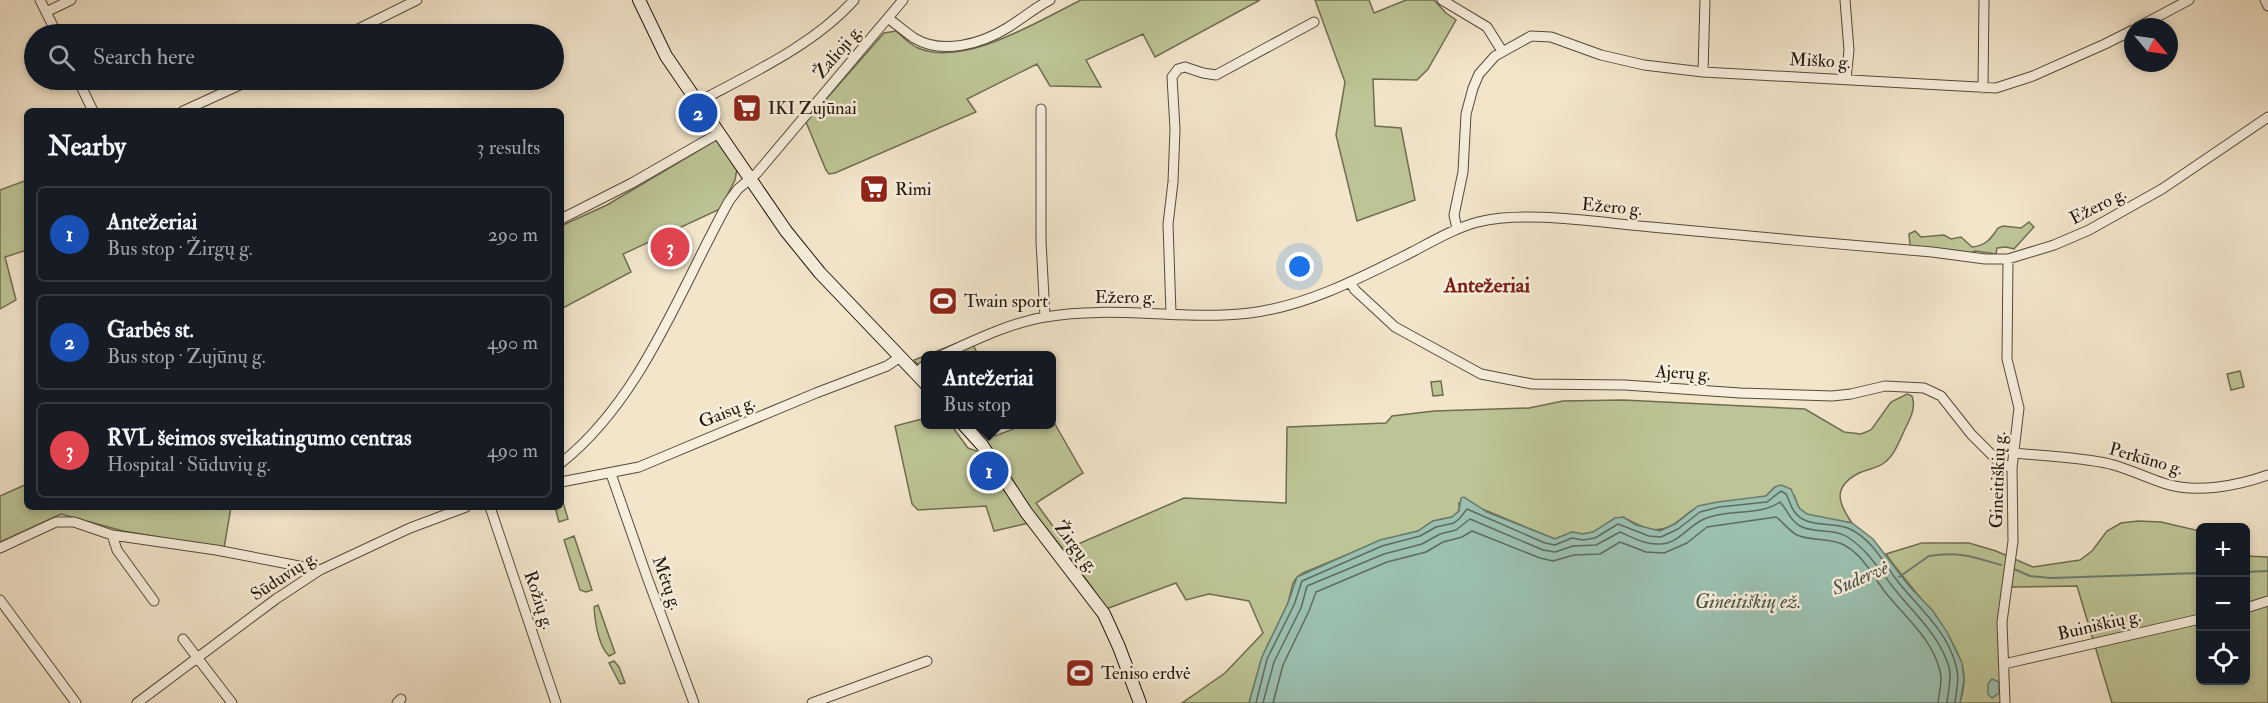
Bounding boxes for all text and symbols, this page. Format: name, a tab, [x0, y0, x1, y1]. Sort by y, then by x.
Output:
north arrow	[2124, 18, 2178, 72]
street label: Žalioji g.	[808, 19, 867, 84]
search box	[24, 24, 564, 90]
icon: search	[45, 41, 78, 74]
text: Search here	[93, 43, 195, 71]
street label: Miško g.	[1789, 48, 1851, 74]
pin: 2	[678, 90, 718, 136]
supermarket icon: IKI Zujūnai	[731, 92, 763, 124]
place label: IKI Zujūnai	[768, 97, 857, 120]
text: Nearby	[48, 131, 126, 163]
text: 3 results	[477, 135, 540, 160]
supermarket icon: Rimi	[858, 173, 890, 205]
place label: Rimi	[895, 178, 932, 201]
street label: Ežero g.	[2066, 182, 2130, 230]
street label: Ežero g.	[1581, 193, 1643, 221]
text: Antežeriai	[107, 208, 197, 236]
text: 1	[66, 222, 73, 247]
text: 290 m	[488, 222, 538, 247]
pin: 3	[650, 224, 690, 270]
text: Bus stop · Žirgų g.	[107, 236, 253, 261]
your location	[1285, 252, 1314, 281]
district label: Antežeriai	[1443, 272, 1531, 299]
sports icon: Twain sport	[927, 285, 959, 317]
street label: Ežero g.	[1095, 286, 1155, 309]
place label: Twain sport	[964, 290, 1048, 313]
text: Garbės st.	[107, 316, 194, 344]
text: 2	[64, 330, 75, 355]
text: 490 m	[487, 330, 538, 355]
text: Bus stop · Zujūnų g.	[107, 344, 266, 369]
popup	[921, 351, 1056, 429]
street label: Ajerų g.	[1654, 360, 1711, 386]
text: Antežeriai	[943, 364, 1034, 392]
street label: Gaisų g.	[695, 390, 759, 434]
text: Bus stop	[943, 392, 1011, 417]
text: RVL šeimos sveikatingumo centras	[107, 424, 411, 452]
street label: Gineitiškių g.	[1985, 431, 2011, 529]
street label: Perkūno g.	[2106, 437, 2186, 481]
text: 3	[66, 438, 73, 463]
text: 490 m	[487, 438, 538, 463]
pin: 1	[970, 448, 1008, 494]
text: Hospital · Sūduvių g.	[107, 452, 271, 477]
street label: Žirgų g.	[1049, 516, 1104, 577]
map controls	[2196, 523, 2250, 685]
button: +	[2196, 523, 2250, 577]
street label: Sūduvių g.	[246, 546, 322, 606]
street label: Mėtų g.	[647, 553, 687, 613]
water label: Sudervė	[1827, 555, 1892, 601]
street label: Rožių g.	[518, 568, 560, 632]
button: −	[2196, 577, 2250, 631]
water label: Gineitiškių ež.	[1695, 589, 1801, 614]
street label: Buiniškių g.	[2055, 604, 2143, 646]
button: locate	[2196, 631, 2250, 685]
sports icon: Teniso erdvė	[1064, 657, 1096, 689]
place label: Teniso erdvė	[1101, 662, 1191, 685]

